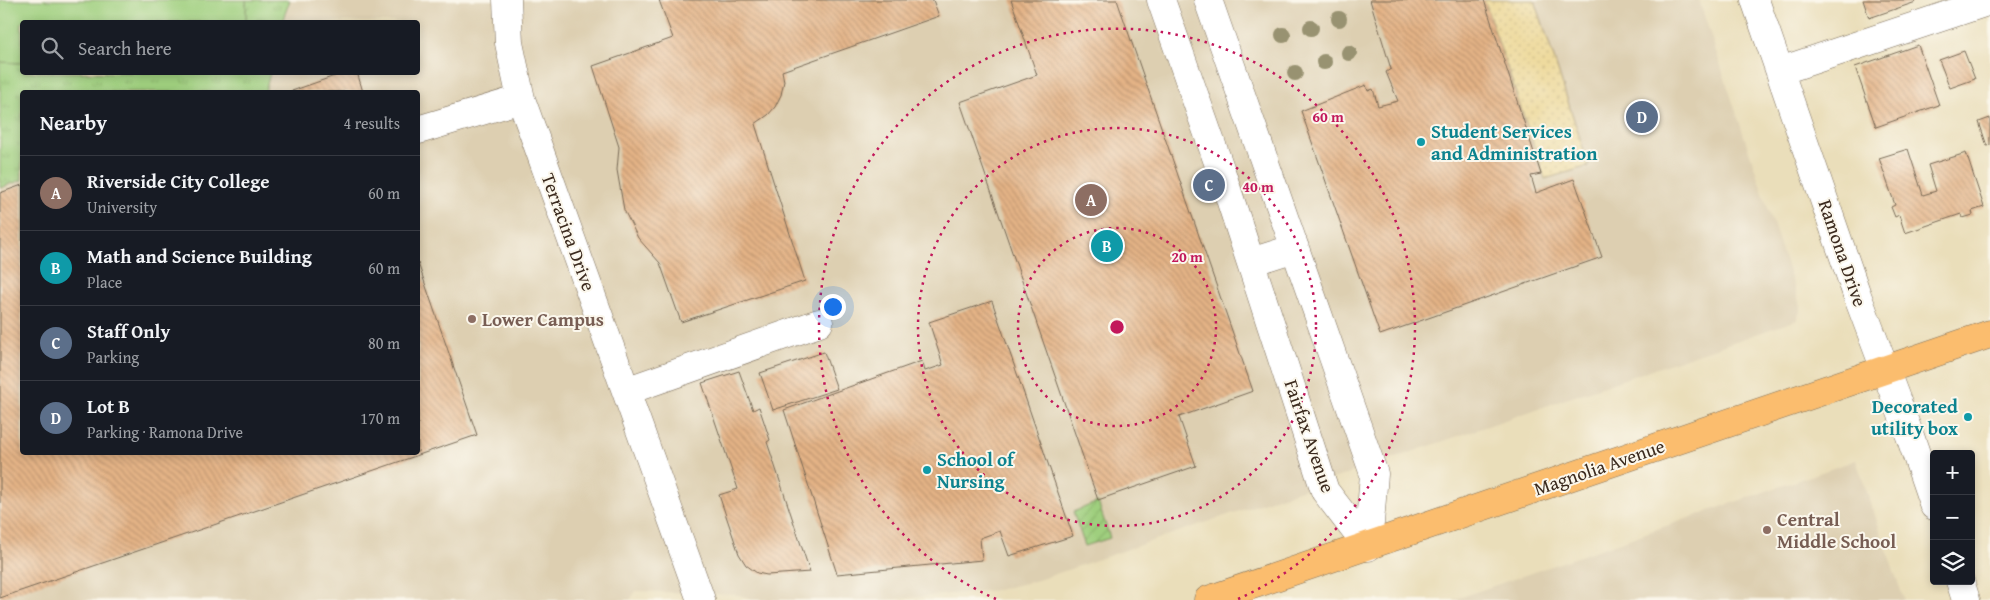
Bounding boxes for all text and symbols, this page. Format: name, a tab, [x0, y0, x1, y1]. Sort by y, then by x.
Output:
search box	[20, 20, 420, 75]
icon: search	[38, 34, 66, 62]
text: Search here	[78, 34, 172, 62]
pin: D	[1626, 98, 1658, 136]
text: 60 m	[1312, 106, 1344, 127]
text: Nearby	[40, 107, 107, 138]
text: 4 results	[343, 111, 400, 135]
place label: Student Services and Administration	[1431, 117, 1598, 167]
marker: Student Services and Administration	[1415, 136, 1427, 148]
pin: C	[1193, 166, 1225, 204]
text: Riverside City College	[87, 167, 270, 195]
street label: Terracina Drive	[535, 169, 603, 295]
text: 40 m	[1242, 176, 1274, 197]
text: A	[51, 181, 61, 205]
text: 60 m	[368, 181, 400, 205]
pin: A	[1075, 181, 1107, 219]
text: University	[87, 195, 157, 219]
street label: Ramona Drive	[1812, 196, 1874, 310]
pin: B	[1091, 227, 1123, 265]
text: Math and Science Building	[87, 242, 312, 270]
text: 20 m	[1171, 246, 1203, 267]
text: B	[51, 256, 61, 280]
text: 60 m	[368, 256, 400, 280]
text: Place	[87, 270, 122, 294]
your location	[820, 294, 846, 320]
place label: Lower Campus	[482, 305, 604, 333]
marker: Lower Campus	[466, 313, 478, 325]
text: Staff Only	[87, 317, 170, 345]
centre of rings	[1108, 318, 1126, 336]
text: C	[51, 331, 61, 355]
text: 80 m	[368, 331, 400, 355]
text: Parking	[87, 345, 139, 369]
street label: Fairfax Avenue	[1278, 376, 1342, 496]
text: Lot B	[87, 392, 130, 420]
place label: Decorated utility box	[1871, 392, 1958, 442]
text: D	[51, 406, 61, 430]
text: 170 m	[360, 406, 400, 430]
marker: Decorated utility box	[1962, 411, 1974, 423]
text: Parking · Ramona Drive	[87, 420, 243, 444]
street label: Magnolia Avenue	[1530, 432, 1668, 502]
place label: School of Nursing	[937, 445, 1016, 495]
map controls	[1930, 450, 1975, 585]
button: +	[1930, 450, 1975, 495]
marker: School of Nursing	[921, 464, 933, 476]
button: −	[1930, 495, 1975, 540]
place label: Central Middle School	[1777, 505, 1896, 555]
marker: Central Middle School	[1761, 524, 1773, 536]
button: layers	[1930, 540, 1975, 585]

